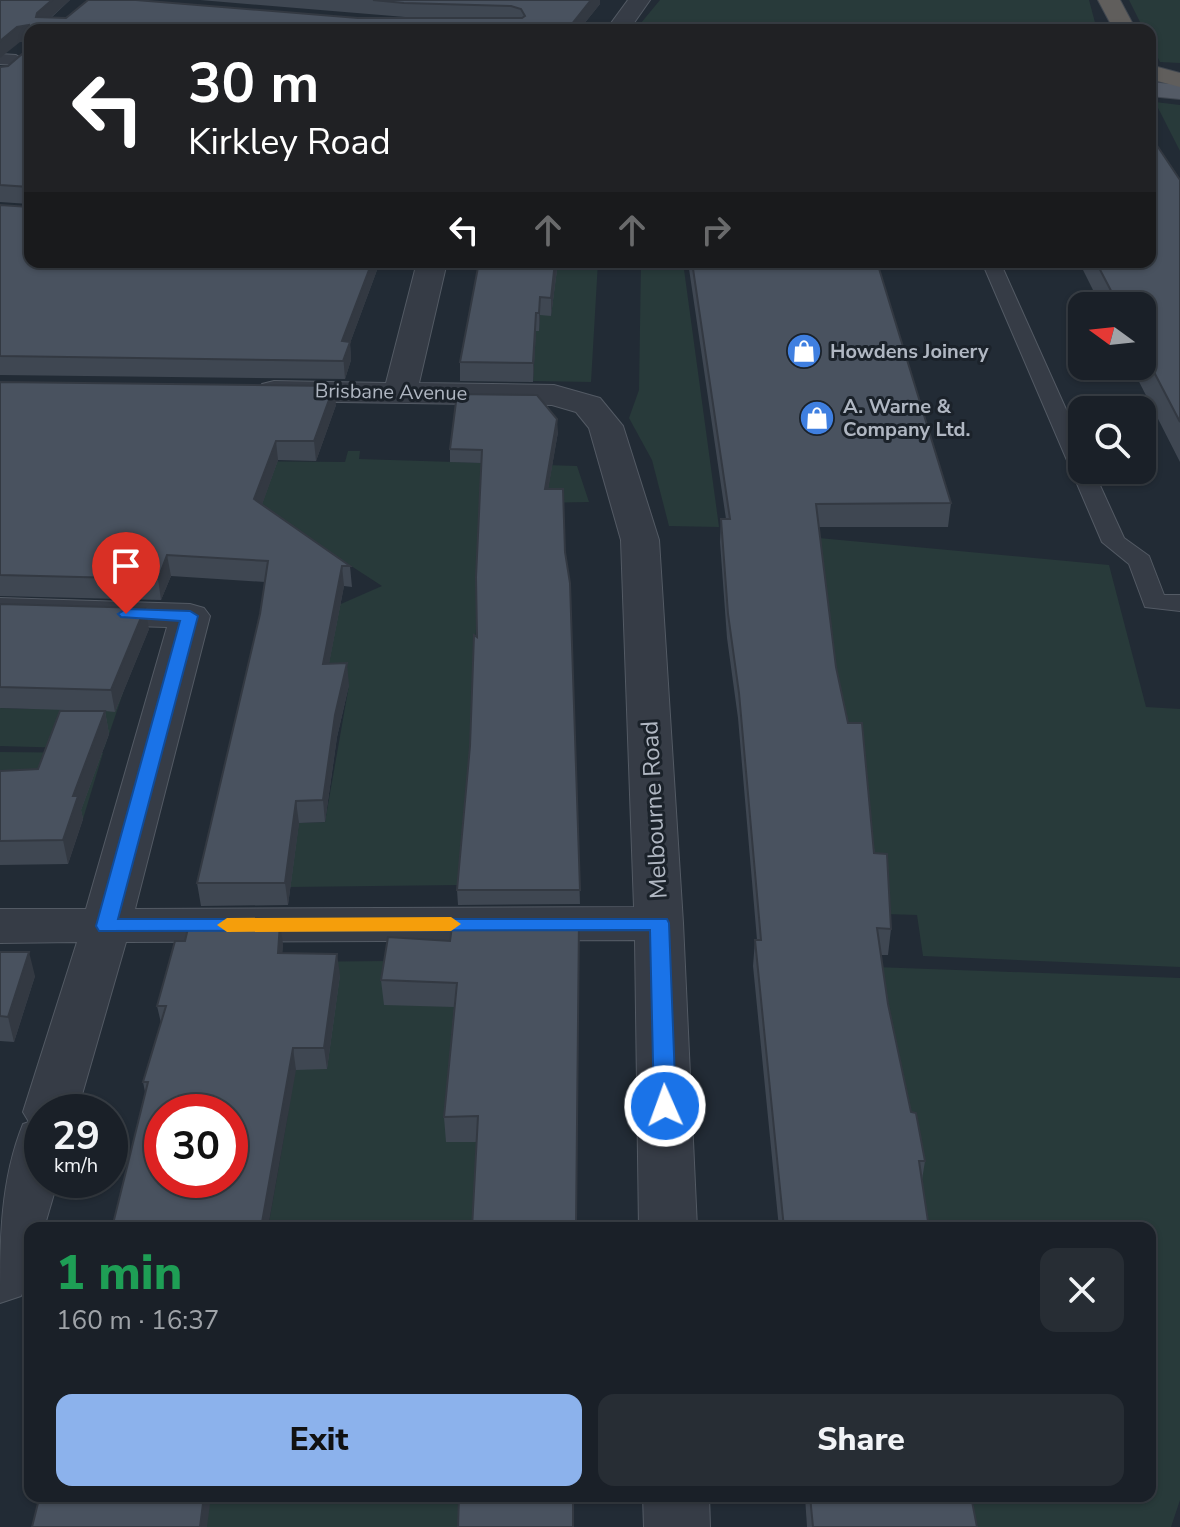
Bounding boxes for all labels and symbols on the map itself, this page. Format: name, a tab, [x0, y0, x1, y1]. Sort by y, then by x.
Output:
north arrow	[1068, 292, 1156, 380]
shop icon: Howdens Joinery	[785, 332, 823, 370]
place label: Howdens Joinery	[830, 338, 989, 365]
street label: Brisbane Avenue	[315, 377, 467, 407]
place label: A. Warne & Company Ltd.	[843, 393, 971, 443]
shop icon: A. Warne & Company Ltd.	[798, 399, 836, 437]
pin	[92, 532, 160, 614]
street label: Melbourne Road	[633, 720, 675, 900]
position arrow	[623, 1064, 707, 1148]
speed limit sign: 30	[144, 1094, 248, 1198]

